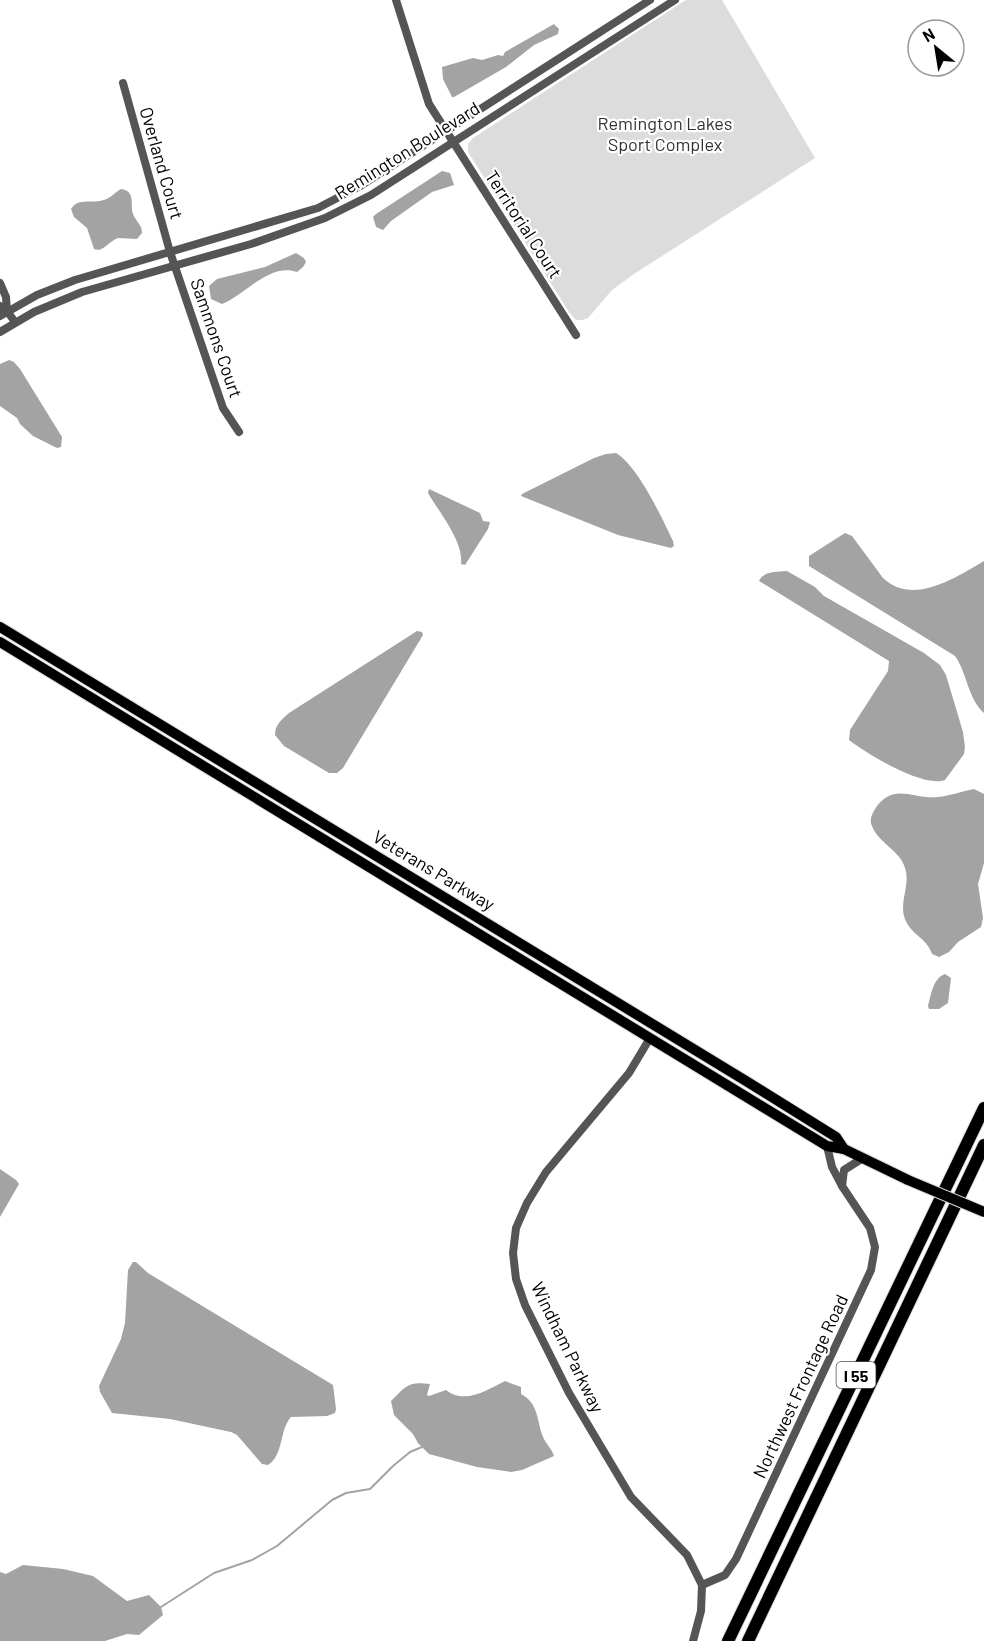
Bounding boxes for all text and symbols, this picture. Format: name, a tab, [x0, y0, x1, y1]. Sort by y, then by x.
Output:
north arrow	[906, 18, 966, 78]
text: N	[919, 24, 938, 45]
street label: Remington Boulevard	[330, 96, 484, 204]
street label: Overland Court	[135, 104, 189, 222]
park label: Remington Lakes Sport Complex	[598, 112, 732, 155]
street label: Territorial Court	[481, 166, 567, 282]
street label: Sammons Court	[186, 275, 248, 401]
street label: Veterans Parkway	[369, 825, 499, 915]
street label: Windham Parkway	[527, 1278, 609, 1416]
street label: Northwest Frontage Road	[748, 1291, 852, 1481]
road number: I 55	[836, 1362, 876, 1388]

